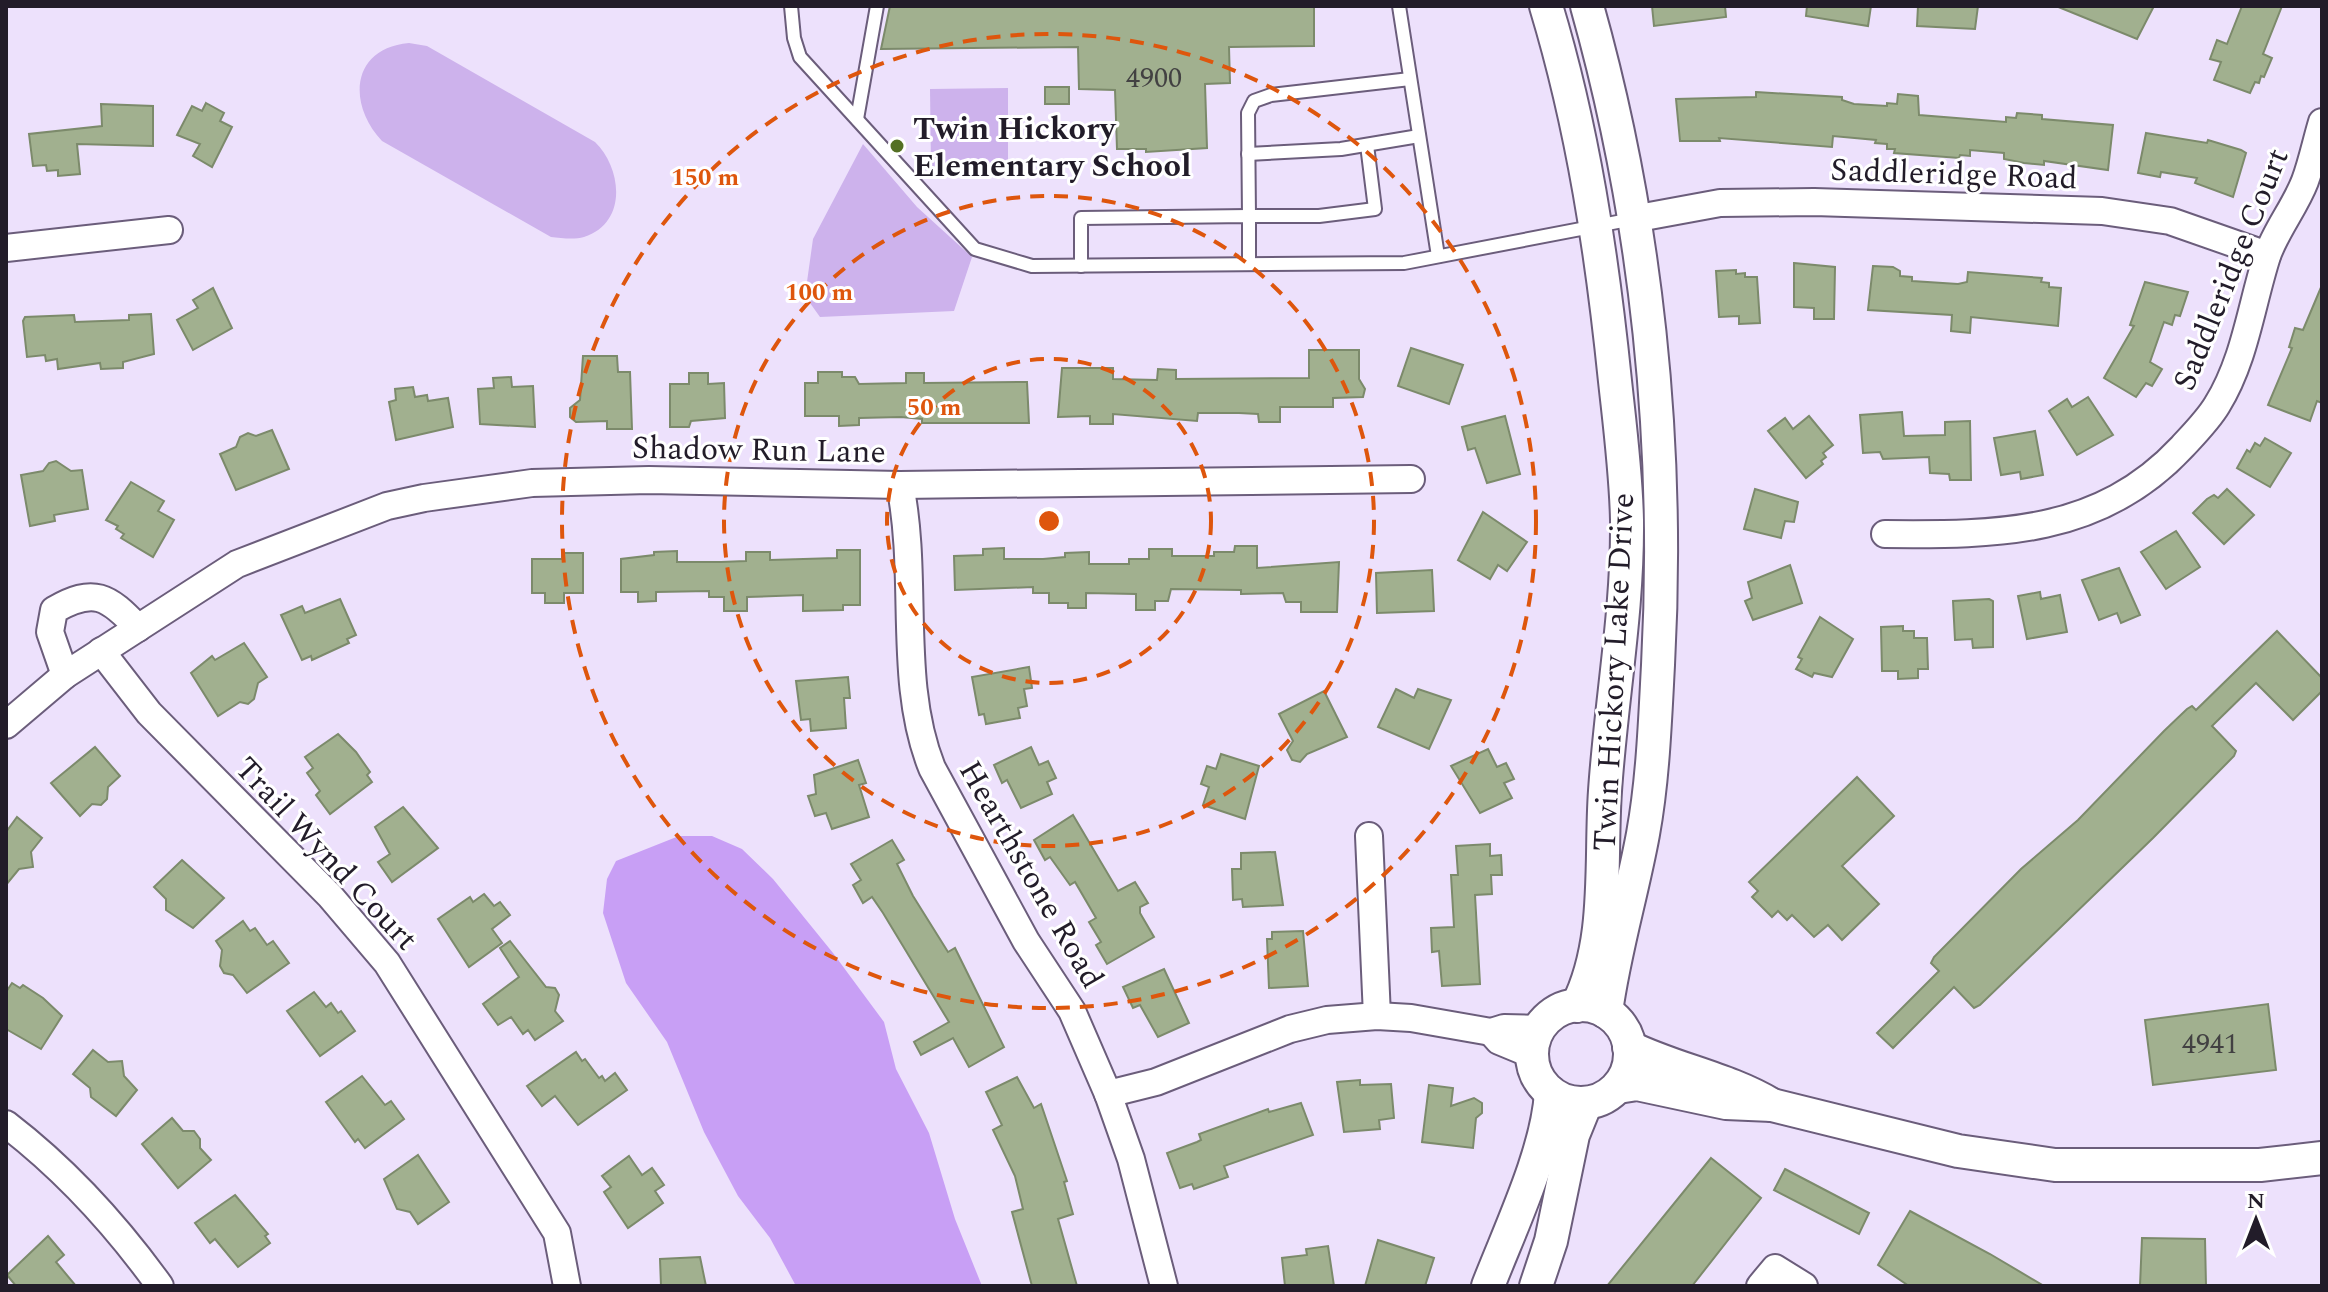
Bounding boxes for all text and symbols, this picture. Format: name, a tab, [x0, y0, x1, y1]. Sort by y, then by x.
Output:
house number: 4900	[1126, 57, 1182, 100]
place label: Twin Hickory Elementary School	[913, 105, 1191, 191]
marker: Twin Hickory Elementary School	[888, 137, 906, 155]
street label: Saddleridge Court	[2160, 141, 2302, 398]
street label: Saddleridge Road	[1829, 146, 2078, 203]
text: 150 m	[671, 160, 739, 196]
text: 100 m	[785, 275, 853, 311]
text: 50 m	[907, 390, 962, 426]
street label: Shadow Run Lane	[632, 424, 886, 477]
street label: Twin Hickory Lake Drive	[1581, 492, 1648, 853]
centre of rings	[1035, 507, 1063, 535]
street label: Trail Wynd Court	[223, 746, 429, 962]
street label: Hearthstone Road	[945, 752, 1116, 998]
house number: 4941	[2182, 1023, 2238, 1066]
north arrow	[2216, 1180, 2296, 1260]
text: N	[2247, 1185, 2265, 1218]

